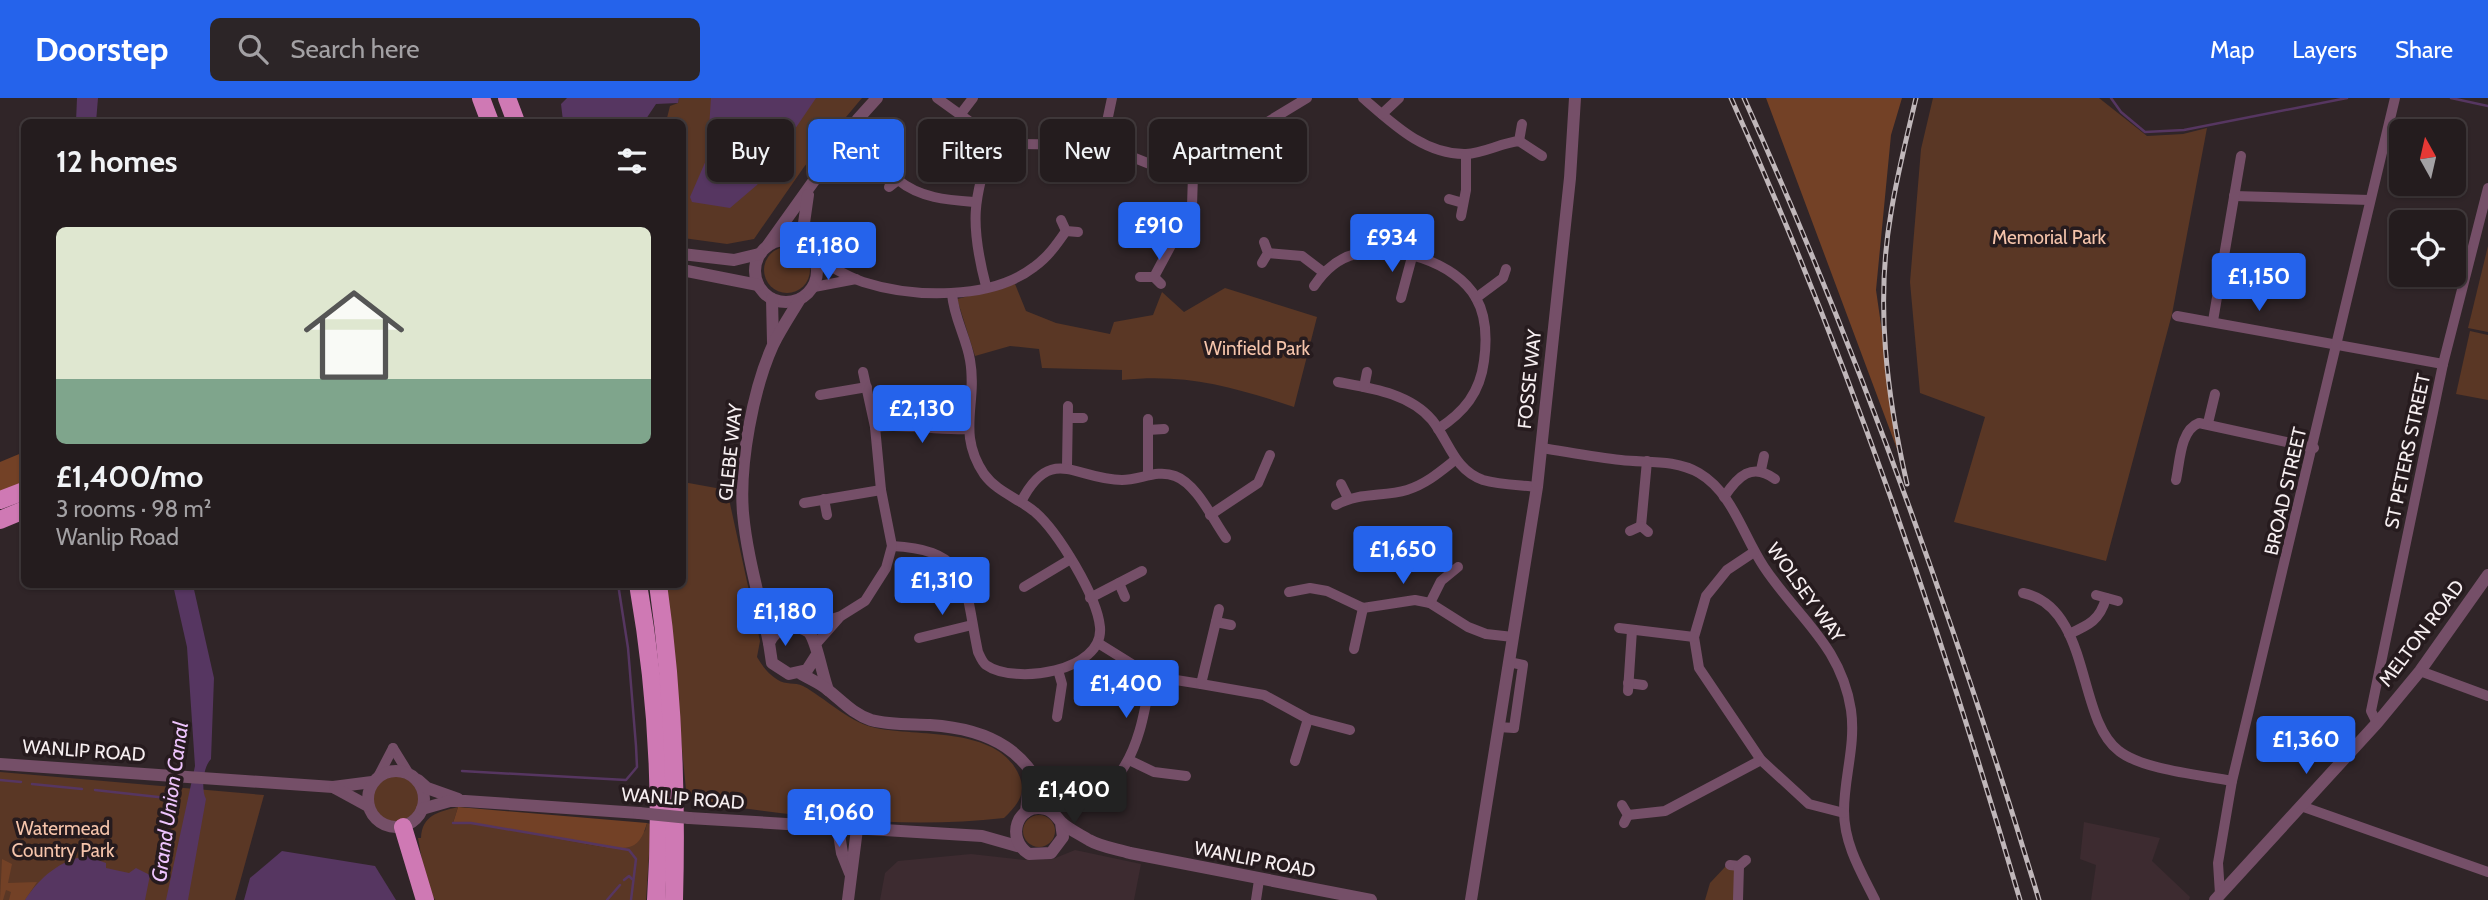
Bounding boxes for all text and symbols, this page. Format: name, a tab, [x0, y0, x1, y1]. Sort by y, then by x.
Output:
search box	[210, 18, 700, 81]
text: Doorstep	[35, 29, 168, 69]
icon: search	[234, 30, 272, 68]
text: Search here	[290, 33, 419, 65]
text: Map	[2210, 35, 2254, 64]
text: Layers	[2292, 35, 2357, 64]
text: Share	[2395, 35, 2453, 64]
chip: Buy	[707, 119, 794, 182]
chip: Rent	[808, 119, 904, 182]
chip: Filters	[918, 119, 1026, 182]
chip: New	[1040, 119, 1135, 182]
chip: Apartment	[1149, 119, 1307, 182]
north arrow	[2389, 119, 2466, 196]
map controls	[2389, 119, 2466, 287]
icon: filters	[613, 142, 651, 180]
text: 12 homes	[56, 143, 178, 180]
pin: £910	[1118, 202, 1200, 262]
button: locate	[2389, 210, 2466, 287]
text: £910	[1134, 211, 1184, 239]
pin: £934	[1351, 214, 1433, 274]
pin: £1,180	[771, 222, 885, 282]
text: £934	[1366, 223, 1418, 251]
park label: Memorial Park	[1992, 226, 2107, 249]
text: £1,180	[796, 231, 860, 259]
pin: £1,150	[2202, 254, 2316, 313]
text: £1,150	[2228, 262, 2290, 290]
icon: home	[291, 272, 417, 398]
street label: FOSSE WAY	[1513, 328, 1546, 430]
park label: Winfield Park	[1204, 337, 1310, 360]
street label: ST PETERS STREET	[2380, 371, 2435, 531]
pin: £2,130	[865, 386, 979, 445]
text: £2,130	[889, 394, 955, 422]
street label: GLEBE WAY	[714, 402, 747, 502]
street label: BROAD STREET	[2260, 425, 2311, 557]
text: £1,400/mo	[56, 458, 203, 495]
text: 3 rooms · 98 m²	[56, 495, 211, 523]
text: Wanlip Road	[56, 523, 179, 551]
pin: £1,650	[1346, 526, 1460, 586]
text: £1,650	[1369, 535, 1437, 563]
street label: WOLSEY WAY	[1762, 538, 1849, 647]
pin: £1,310	[885, 558, 999, 617]
text: £1,310	[911, 566, 973, 594]
street label: MELTON ROAD	[2374, 575, 2469, 691]
pin: £1,180	[728, 588, 842, 648]
text: £1,180	[753, 597, 817, 625]
pin: £1,400	[1069, 660, 1183, 720]
text: £1,400	[1090, 669, 1162, 697]
pin: £1,360	[2249, 716, 2363, 776]
water label: Grand Union Canal	[146, 720, 193, 884]
text: £1,360	[2272, 725, 2340, 753]
street label: WANLIP ROAD	[22, 735, 146, 766]
pin: £1,400	[1017, 766, 1131, 826]
text: £1,400	[1038, 775, 1110, 803]
street label: WANLIP ROAD	[621, 783, 745, 814]
pin: £1,060	[782, 790, 896, 849]
text: £1,060	[804, 798, 874, 826]
park label: Watermead Country Park	[12, 817, 115, 862]
street label: WANLIP ROAD	[1192, 836, 1318, 883]

